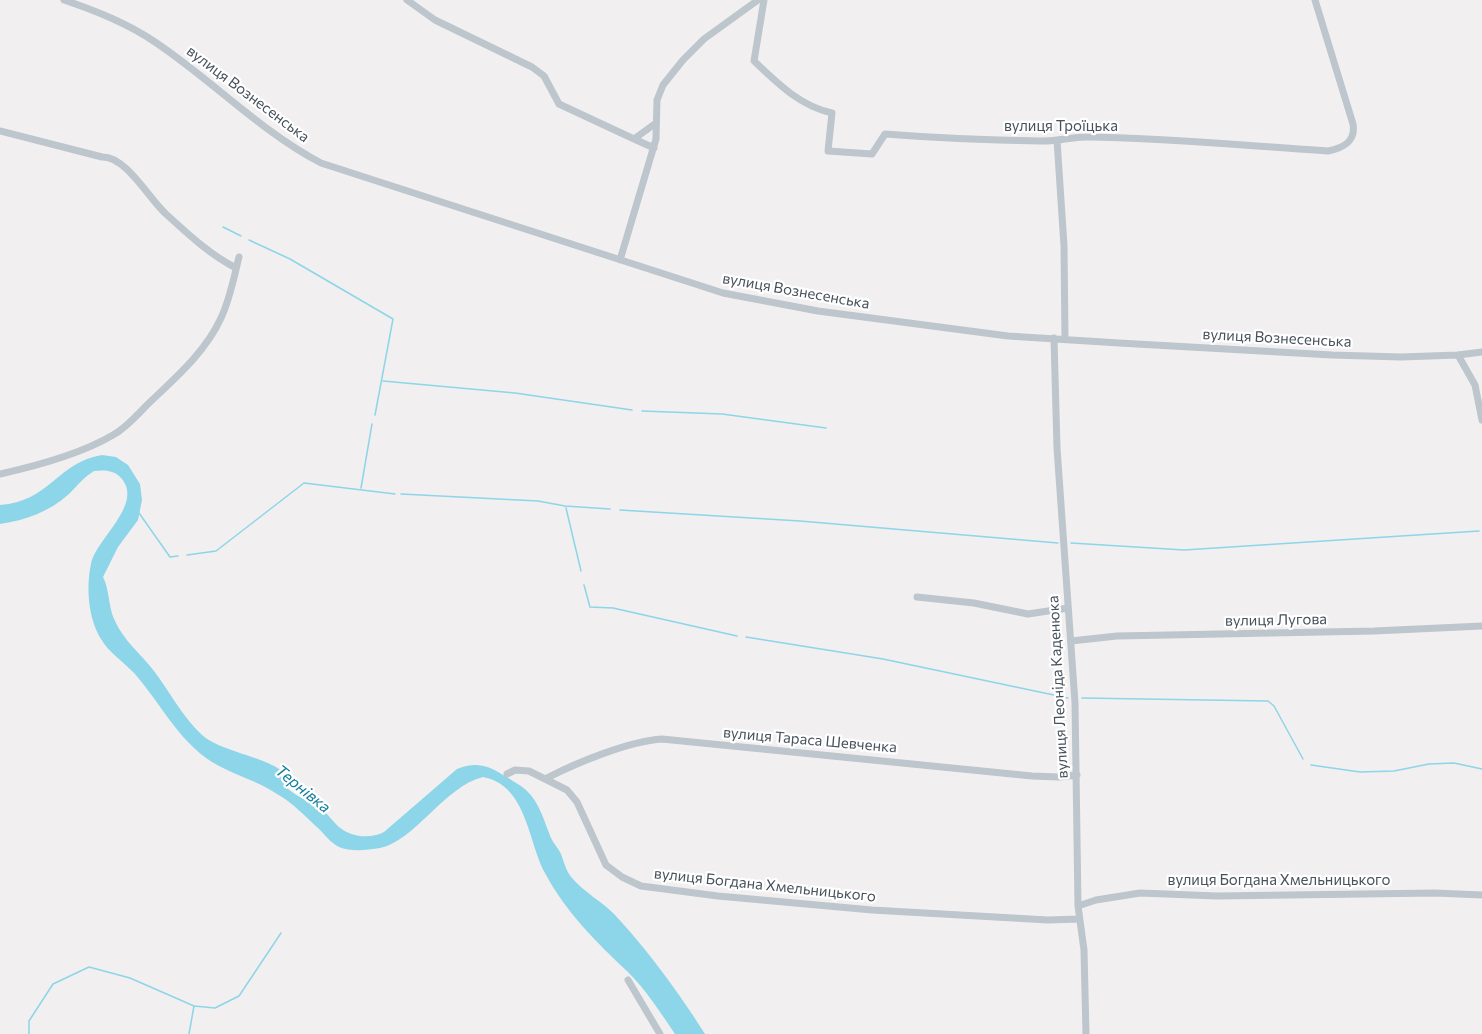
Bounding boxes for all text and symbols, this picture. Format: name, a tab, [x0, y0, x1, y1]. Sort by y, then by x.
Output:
street label: вулиця Вознесенська	[183, 42, 313, 146]
street label: вулиця Троїцька	[1004, 117, 1118, 135]
street label: вулиця Вознесенська	[721, 269, 871, 313]
street label: вулиця Вознесенська	[1202, 325, 1352, 351]
street label: вулиця Леоніда Каденюка	[1044, 595, 1072, 779]
street label: вулиця Лугова	[1225, 610, 1327, 630]
street label: вулиця Тараса Шевченка	[722, 723, 898, 757]
water label: Тернівка	[272, 761, 334, 817]
street label: вулиця Богдана Хмельницького	[653, 864, 877, 906]
street label: вулиця Богдана Хмельницького	[1167, 871, 1391, 889]

